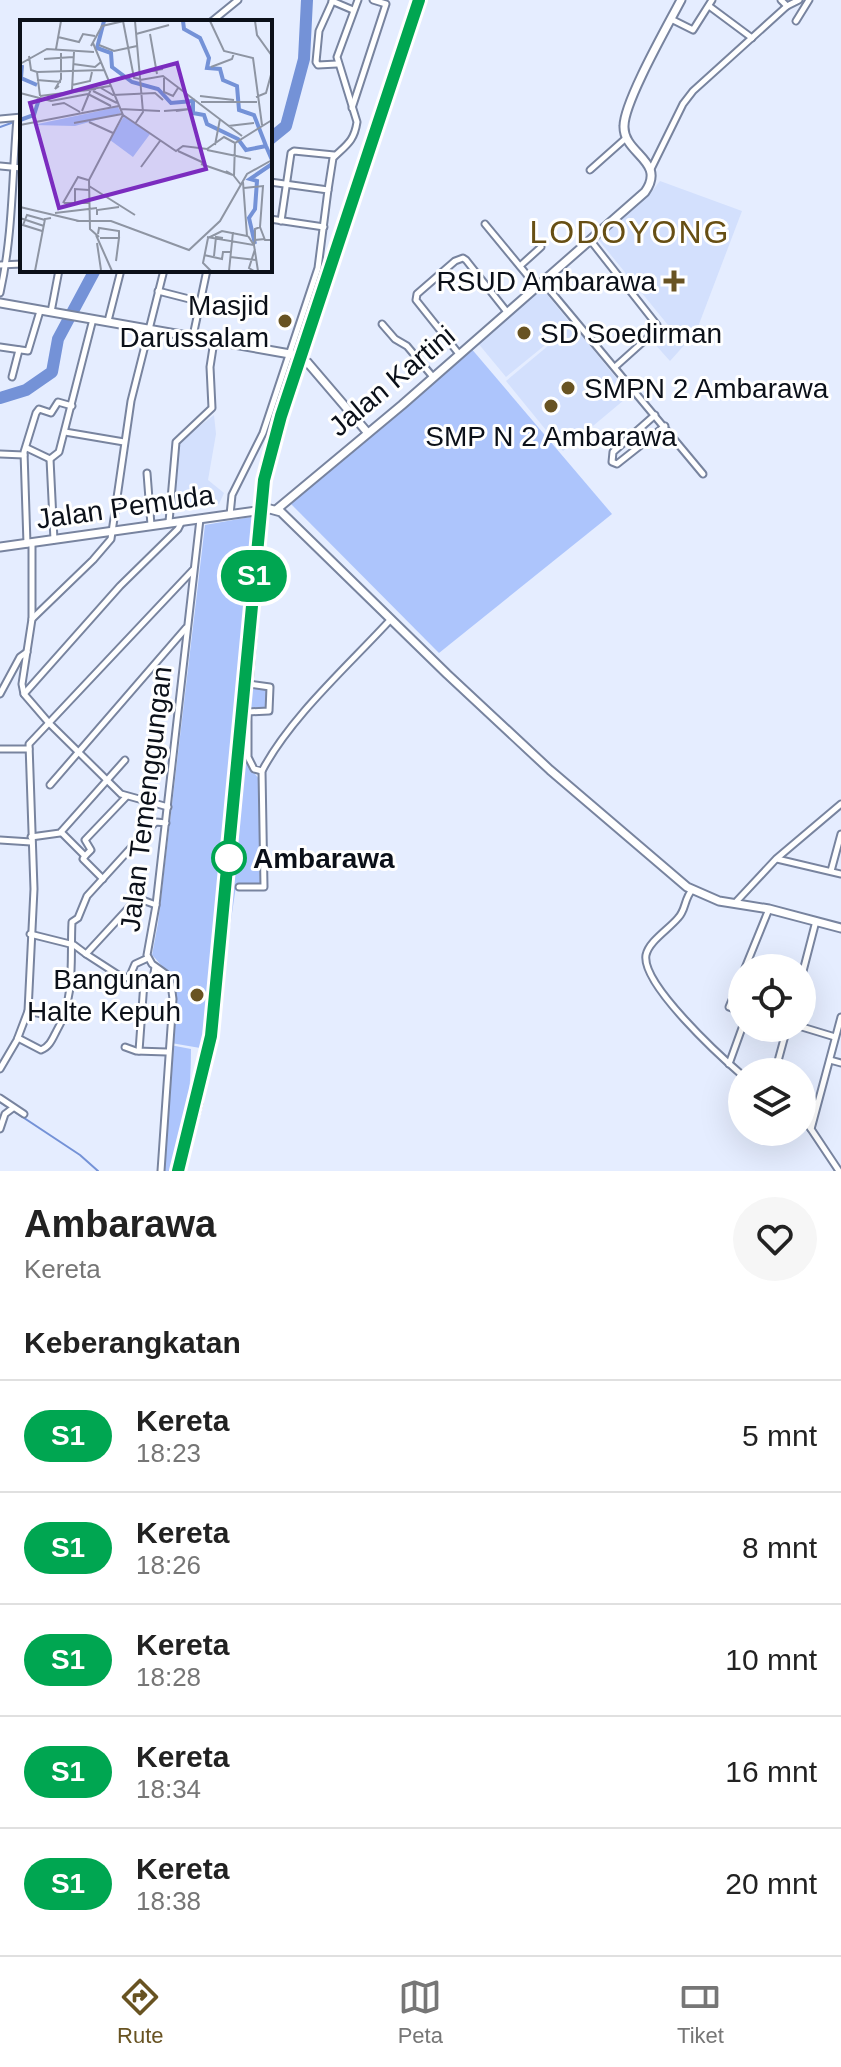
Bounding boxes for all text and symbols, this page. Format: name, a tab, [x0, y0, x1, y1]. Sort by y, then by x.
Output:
inset map	[20, 20, 272, 272]
district label: LODOYONG	[530, 214, 730, 250]
place label: RSUD Ambarawa	[437, 266, 656, 297]
marker: RSUD Ambarawa	[663, 270, 685, 292]
place label: Masjid Darussalam	[120, 290, 269, 353]
marker: Masjid Darussalam	[276, 312, 294, 330]
place label: SD Soedirman	[540, 318, 722, 349]
street label: Jalan Kartini	[323, 320, 461, 442]
marker: SD Soedirman	[515, 324, 533, 342]
place label: SMPN 2 Ambarawa	[584, 373, 829, 404]
marker: SMPN 2 Ambarawa	[559, 379, 577, 397]
marker: SMP N 2 Ambarawa	[542, 397, 560, 415]
place label: SMP N 2 Ambarawa	[425, 421, 677, 452]
street label: Jalan Pemuda	[34, 479, 216, 535]
line badge: S1	[218, 550, 290, 602]
text: S1	[237, 560, 271, 591]
street label: Jalan Temenggungan	[114, 664, 178, 934]
marker: Ambarawa	[212, 841, 246, 875]
place label: Ambarawa	[253, 843, 395, 874]
map controls	[728, 954, 816, 1146]
button: locate	[728, 954, 816, 1042]
place label: Bangunan Halte Kepuh	[27, 964, 181, 1027]
marker: Bangunan Halte Kepuh	[188, 986, 206, 1004]
button: layers	[728, 1058, 816, 1146]
button: heart	[733, 1197, 817, 1281]
text: Ambarawa	[24, 1203, 216, 1245]
text: Kereta	[24, 1254, 101, 1284]
text: Keberangkatan	[24, 1326, 241, 1359]
text: Kereta	[136, 1404, 229, 1437]
text: 5 mnt	[742, 1419, 817, 1452]
text: S1	[51, 1420, 85, 1451]
text: 18:23	[136, 1438, 201, 1468]
text: Kereta	[136, 1516, 229, 1549]
text: 8 mnt	[742, 1531, 817, 1564]
text: S1	[51, 1532, 85, 1563]
text: 18:26	[136, 1550, 201, 1580]
text: Kereta	[136, 1628, 229, 1661]
text: 10 mnt	[725, 1643, 817, 1676]
text: S1	[51, 1644, 85, 1675]
text: 18:28	[136, 1662, 201, 1692]
text: Kereta	[136, 1740, 229, 1773]
text: 16 mnt	[725, 1755, 817, 1788]
text: S1	[51, 1756, 85, 1787]
text: 18:34	[136, 1774, 201, 1804]
text: Kereta	[136, 1852, 229, 1885]
text: 20 mnt	[725, 1867, 817, 1900]
text: S1	[51, 1868, 85, 1899]
text: 18:38	[136, 1886, 201, 1916]
tab: Rute	[117, 1975, 164, 2049]
tab: Peta	[398, 1975, 443, 2049]
tab: Tiket	[677, 1975, 724, 2049]

